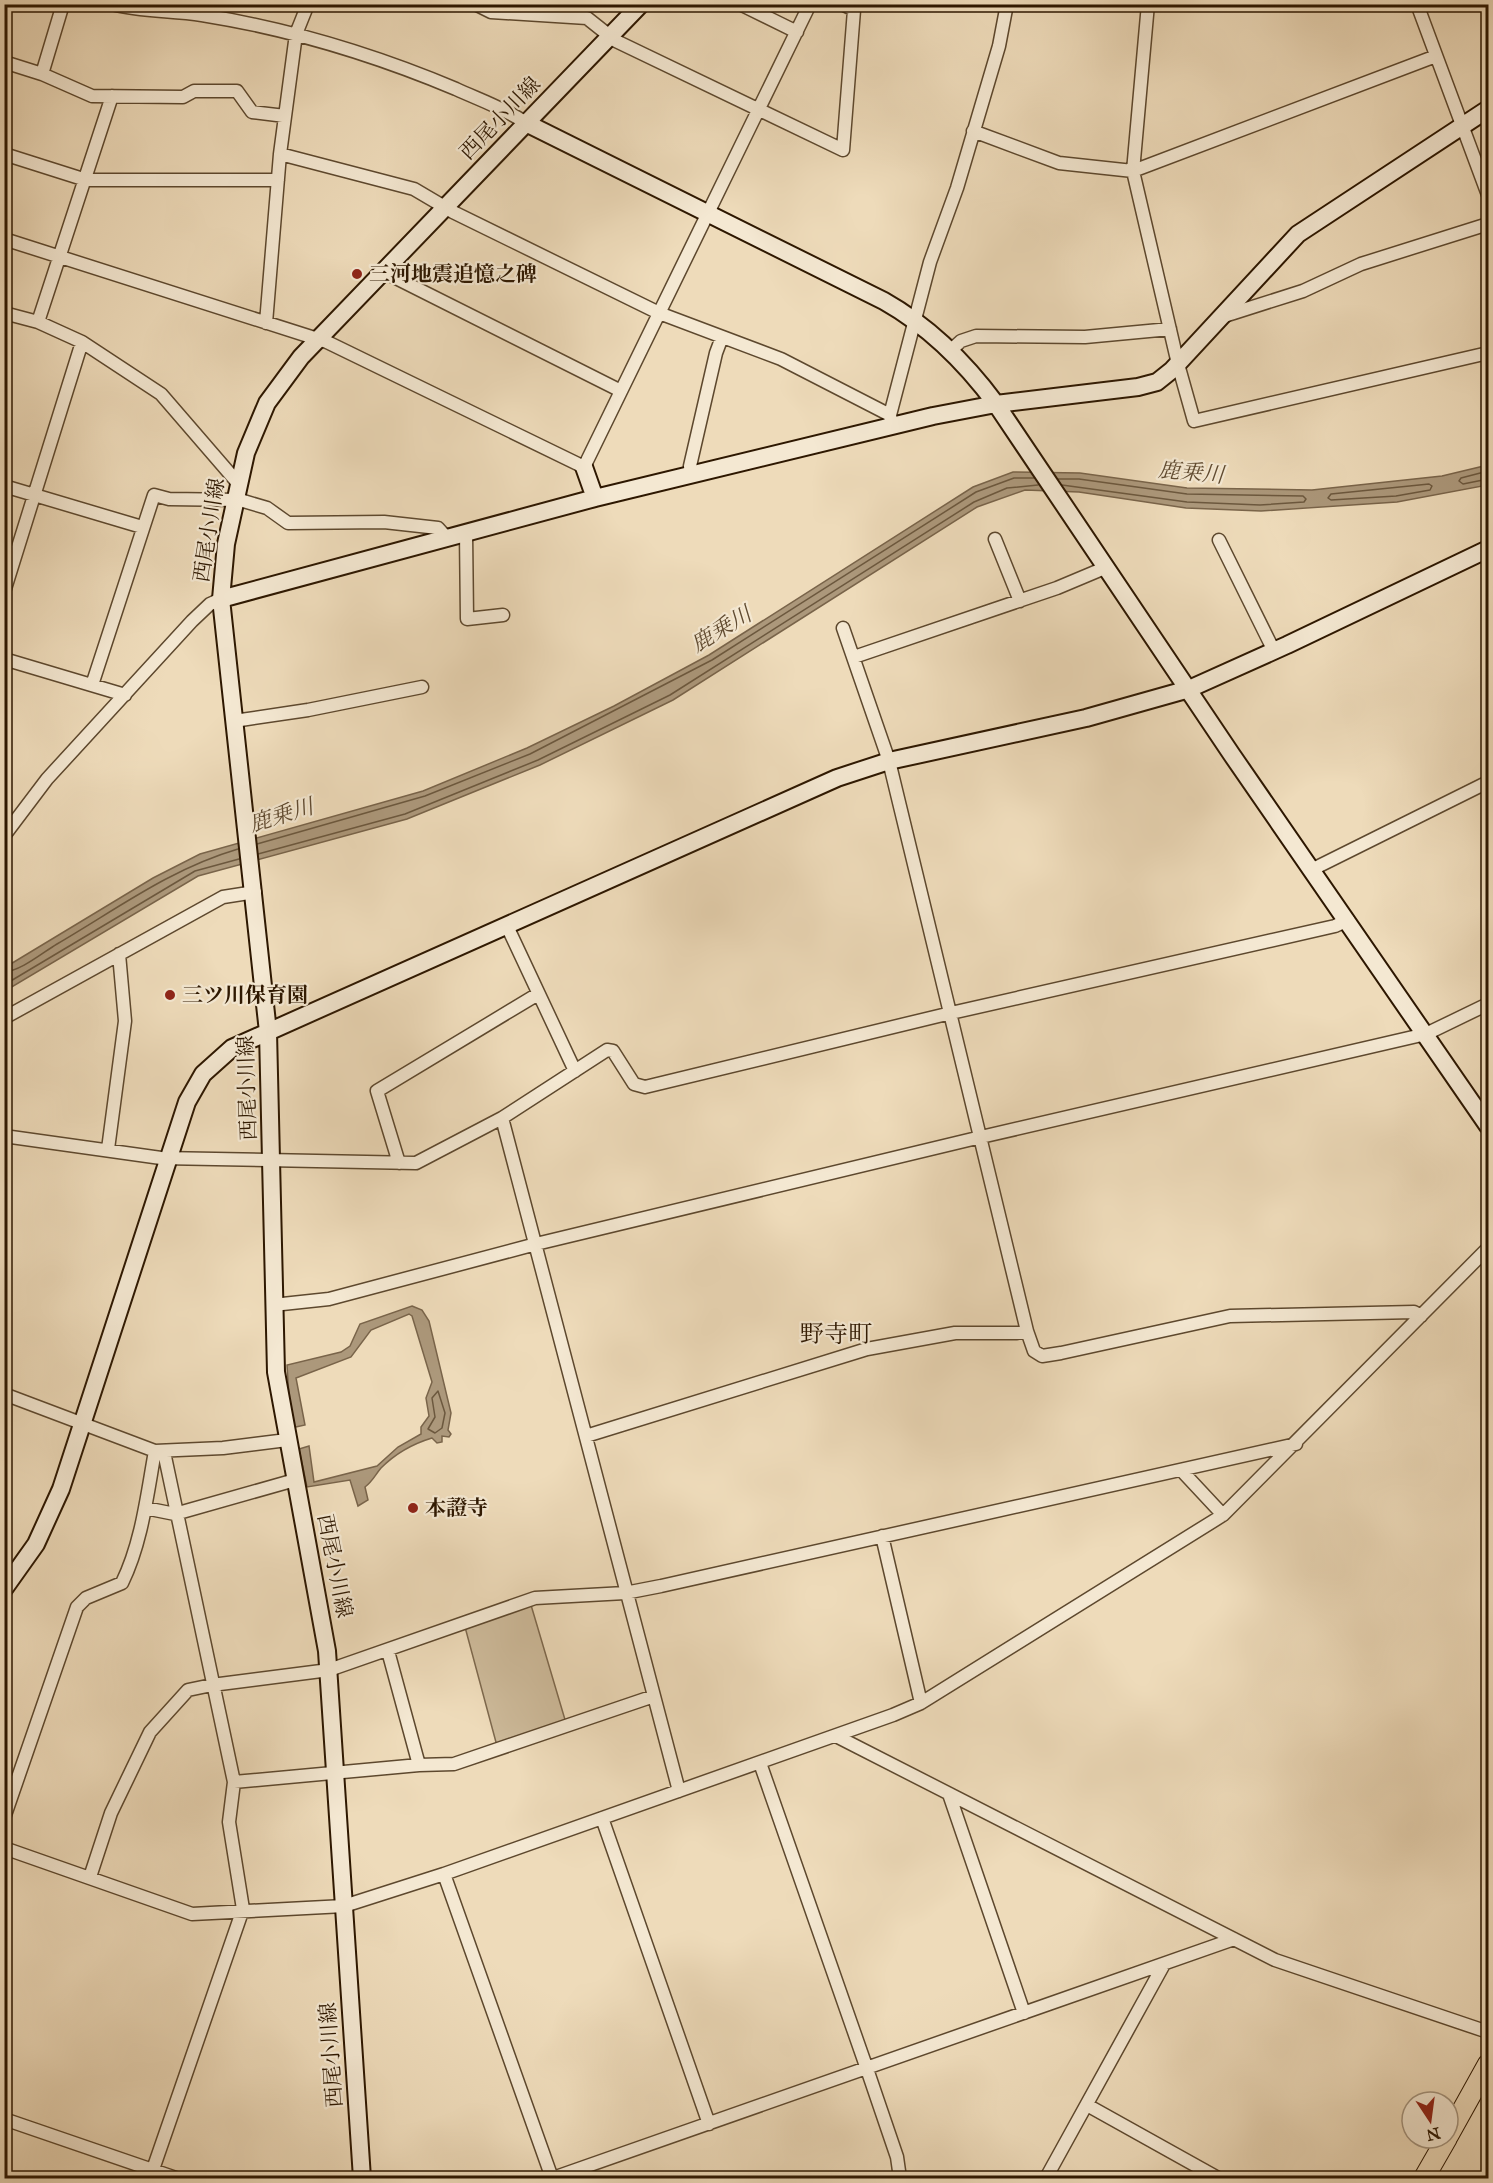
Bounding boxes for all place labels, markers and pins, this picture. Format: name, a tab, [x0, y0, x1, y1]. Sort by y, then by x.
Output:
place label: 三河地震追憶之碑	[369, 261, 537, 287]
marker: 三河地震追憶之碑	[350, 267, 364, 281]
place label: 三ツ川保育園	[182, 982, 308, 1008]
marker: 三ツ川保育園	[163, 988, 177, 1002]
place label: 本證寺	[425, 1495, 488, 1521]
marker: 本證寺	[406, 1501, 420, 1515]

